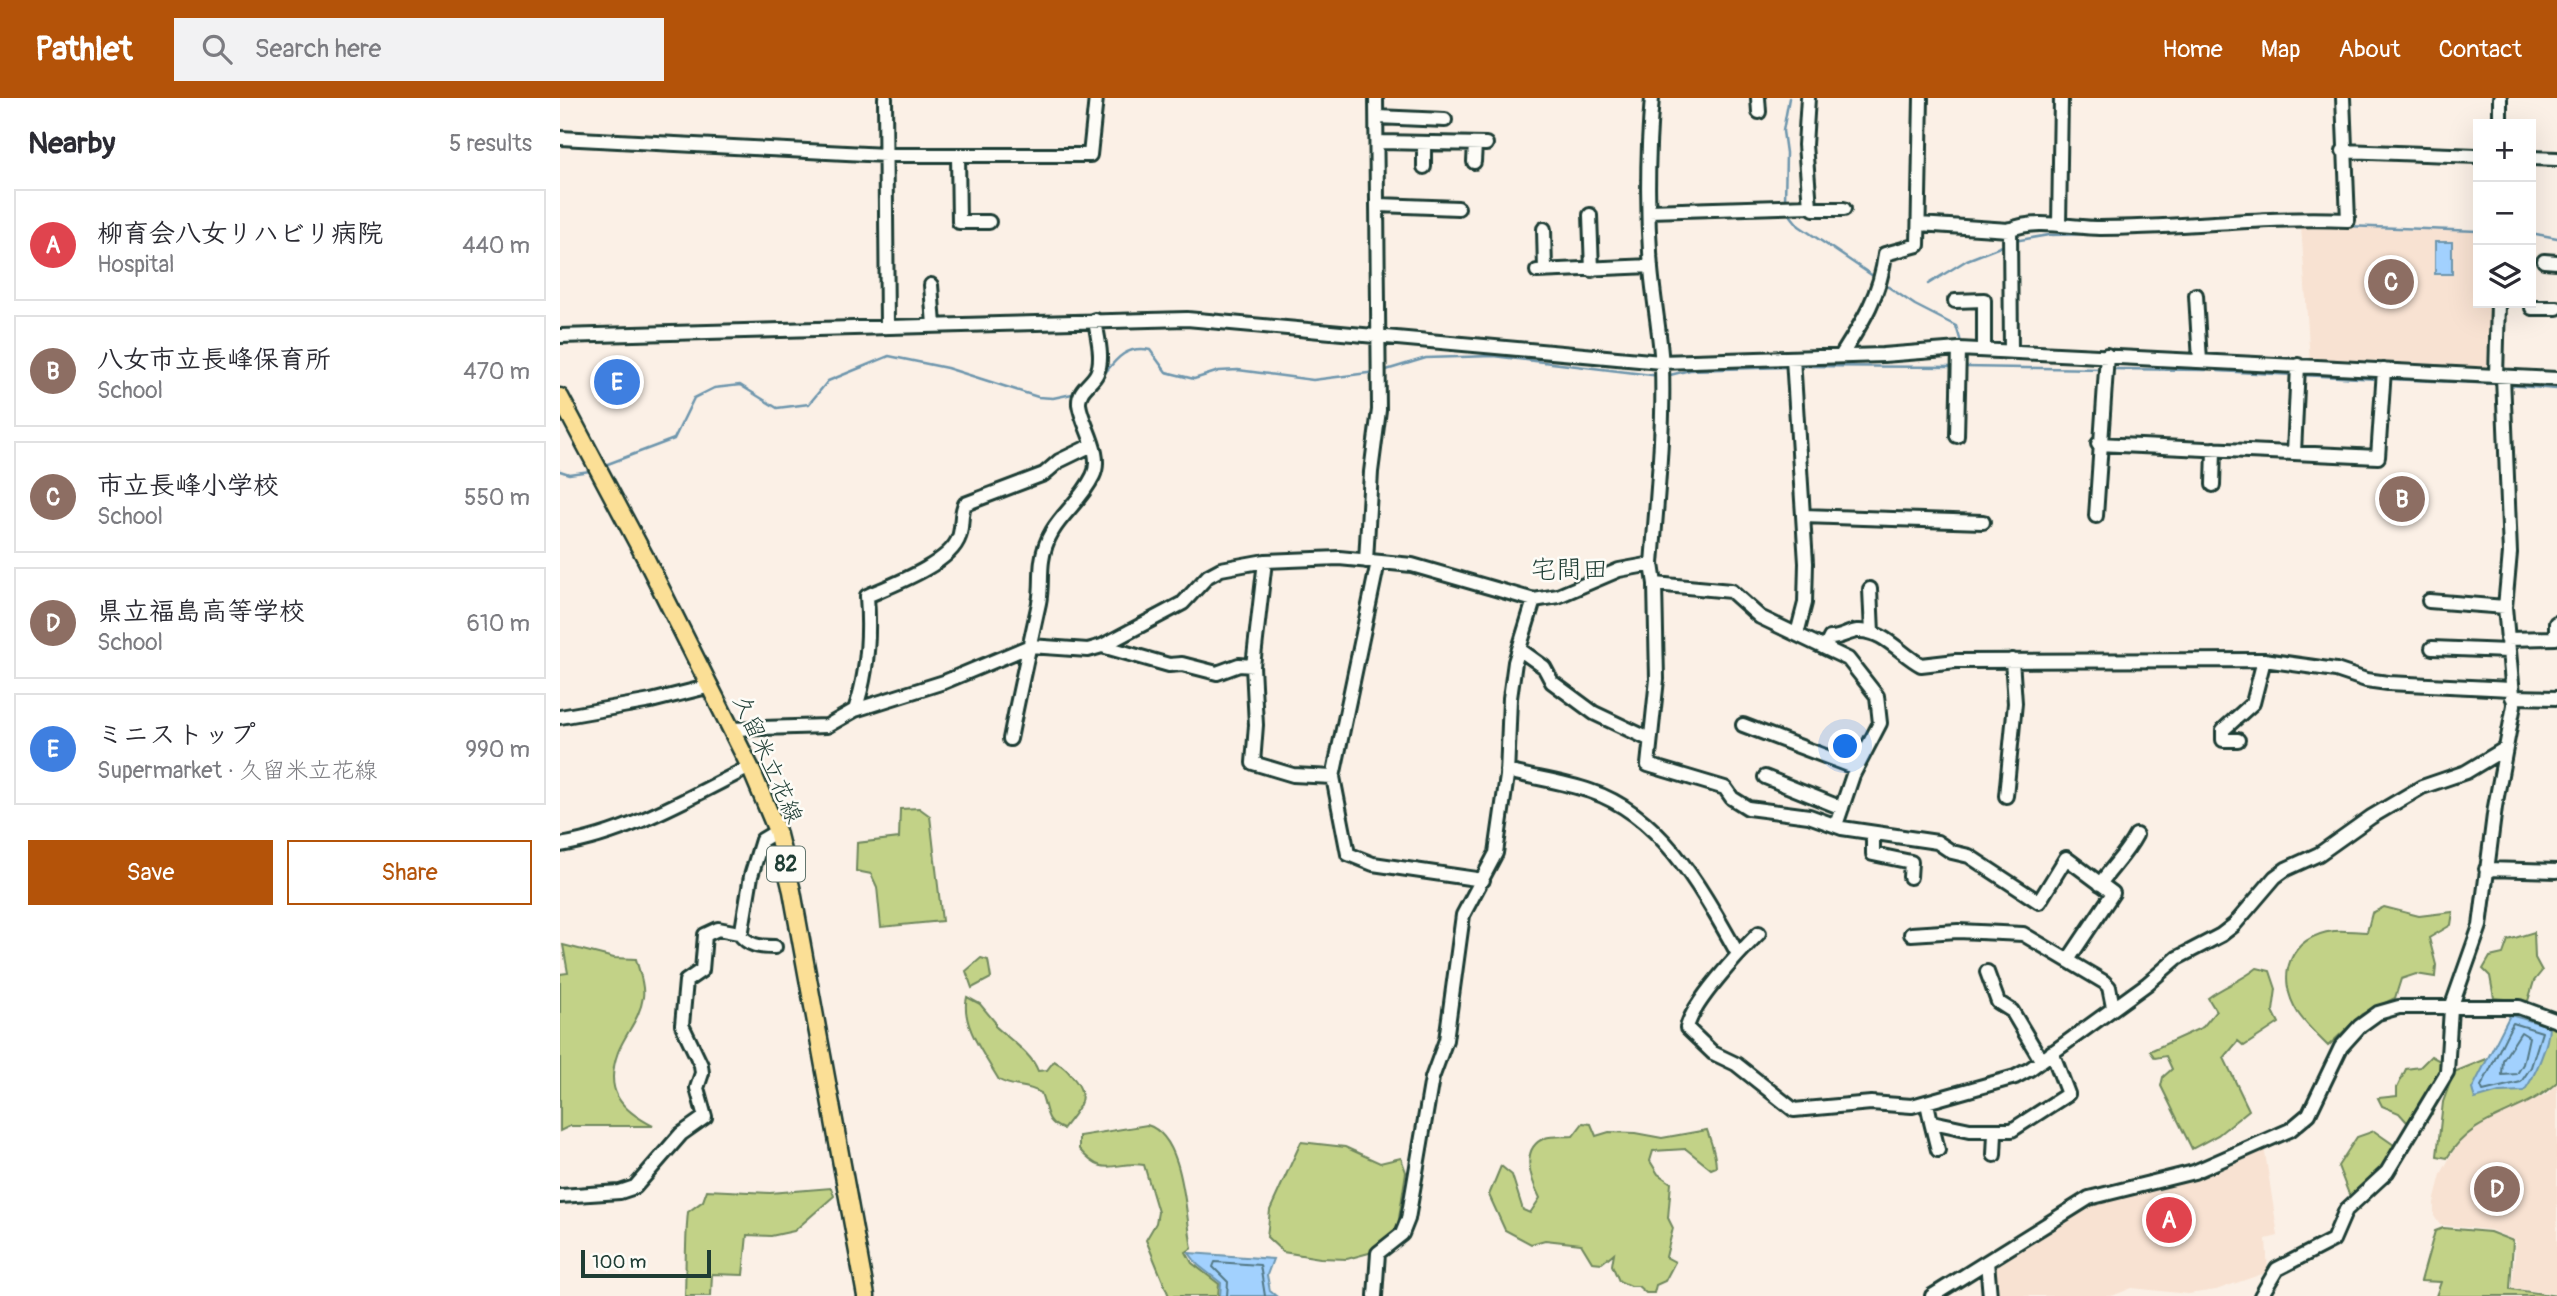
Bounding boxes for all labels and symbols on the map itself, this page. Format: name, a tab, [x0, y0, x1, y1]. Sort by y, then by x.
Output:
pin: C	[2368, 256, 2414, 308]
pin: E	[594, 356, 640, 408]
pin: B	[2379, 473, 2425, 525]
district label: 宅間田	[1530, 554, 1608, 586]
street label: 久留米立花線	[727, 690, 809, 828]
your location	[1828, 729, 1862, 763]
road number: 82	[767, 846, 805, 882]
pin: D	[2474, 1163, 2520, 1215]
pin: A	[2146, 1194, 2192, 1246]
scale bar	[581, 1247, 710, 1279]

